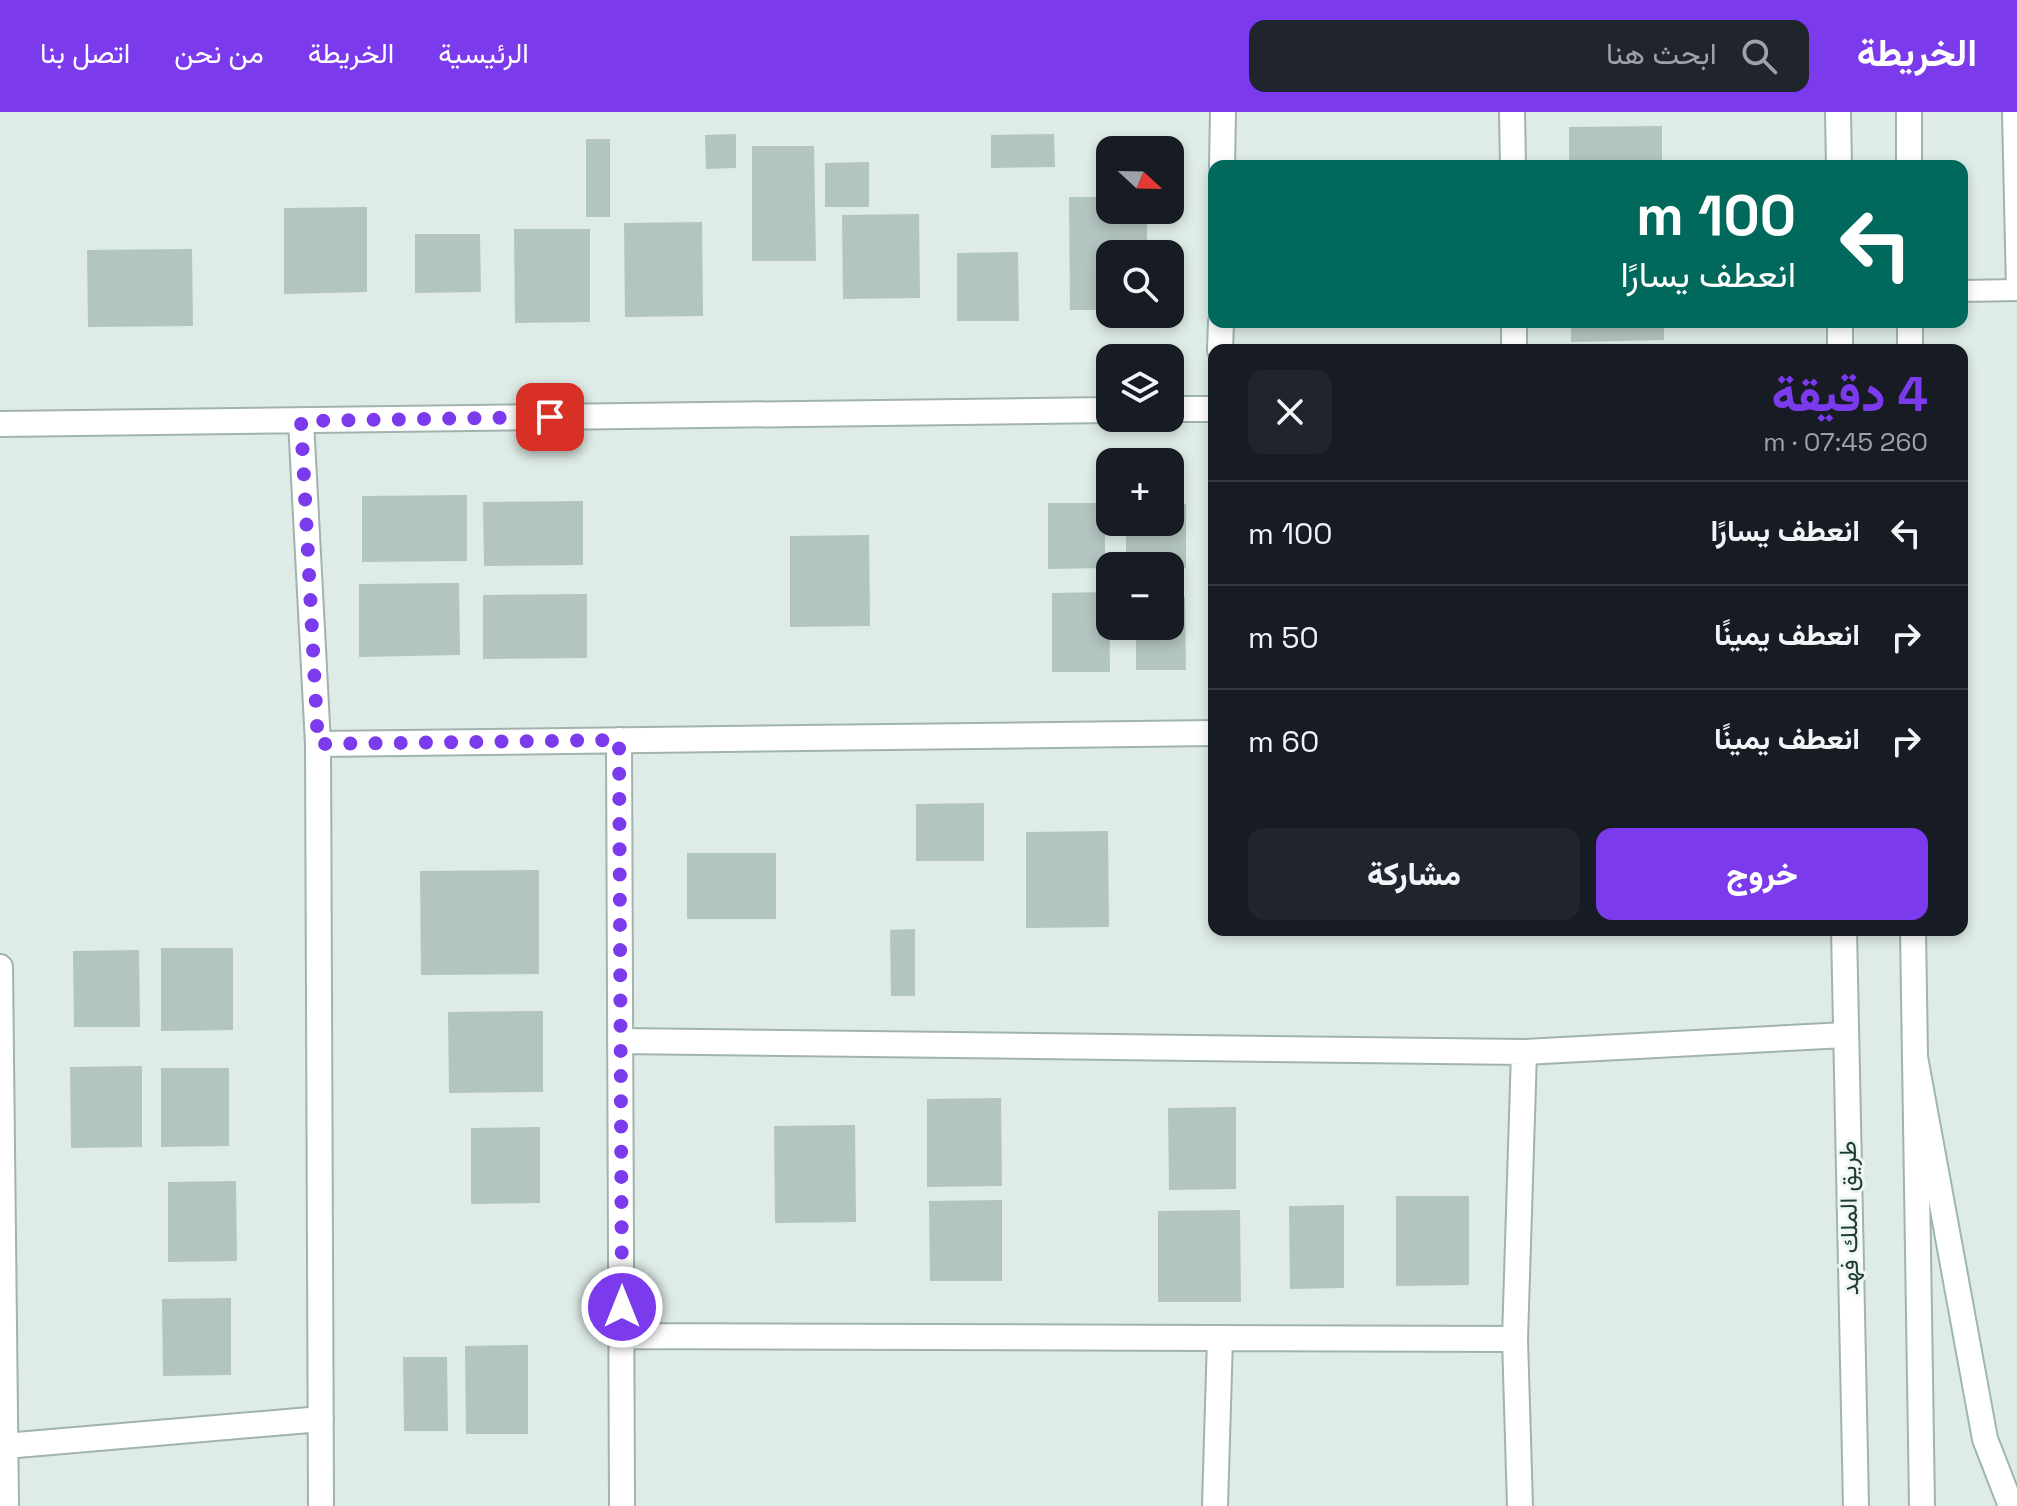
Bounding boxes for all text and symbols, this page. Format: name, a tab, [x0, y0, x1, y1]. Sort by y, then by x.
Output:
search box	[1249, 20, 1809, 92]
text: الخريطة	[1857, 29, 1977, 77]
text: ابحث هنا	[1606, 34, 1717, 73]
icon: search	[1737, 34, 1781, 78]
text: اتصل بنا	[40, 35, 130, 71]
text: من نحن	[174, 35, 264, 71]
text: الخريطة	[308, 35, 394, 71]
text: الرئيسية	[438, 35, 529, 71]
north arrow	[1096, 136, 1184, 224]
map controls	[1096, 136, 1184, 640]
text: 100 m	[1636, 180, 1796, 251]
icon: left	[1824, 192, 1928, 296]
button: search	[1096, 240, 1184, 328]
text: انعطف يسارًا	[1621, 252, 1796, 298]
button: layers	[1096, 344, 1184, 432]
text: 4 دقيقة	[1772, 364, 1928, 425]
button: close	[1248, 370, 1332, 454]
pin	[516, 383, 584, 451]
icon: arrive	[528, 395, 572, 439]
text: 260 m · 07:45	[1763, 425, 1928, 459]
button: +	[1096, 448, 1184, 536]
text: انعطف يسارًا	[1710, 511, 1860, 550]
icon: left	[1884, 511, 1928, 555]
text: 100 m	[1248, 514, 1333, 553]
button: −	[1096, 552, 1184, 640]
text: انعطف يمينًا	[1714, 615, 1860, 654]
icon: right	[1884, 615, 1928, 659]
text: 50 m	[1248, 618, 1319, 657]
text: انعطف يمينًا	[1714, 719, 1860, 758]
icon: right	[1884, 719, 1928, 763]
text: 60 m	[1248, 722, 1319, 761]
button: مشاركة	[1248, 828, 1580, 920]
button: خروج	[1596, 828, 1928, 920]
street label: طريق الملك فهد	[1832, 1140, 1865, 1296]
position arrow	[580, 1265, 664, 1349]

